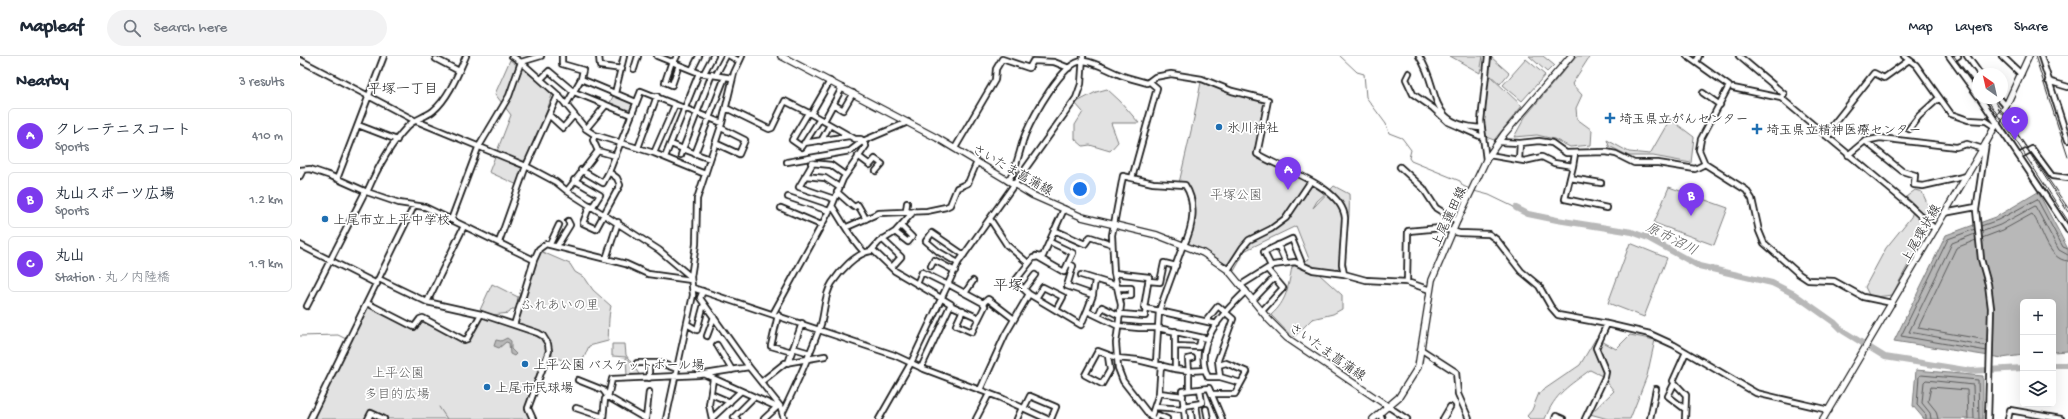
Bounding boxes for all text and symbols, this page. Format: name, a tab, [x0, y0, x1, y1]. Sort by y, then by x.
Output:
search box	[107, 10, 387, 46]
text: Mapleaf	[20, 16, 83, 39]
icon: search	[121, 17, 143, 39]
text: Search here	[153, 19, 227, 37]
text: Map	[1909, 19, 1933, 36]
text: Layers	[1955, 19, 1992, 36]
text: Share	[2014, 19, 2048, 36]
north arrow	[1972, 68, 2008, 104]
text: Nearby	[16, 72, 69, 92]
text: 3 results	[239, 75, 284, 90]
district label: 平塚一丁目	[368, 82, 438, 99]
pin: C	[2002, 107, 2028, 140]
marker: 埼玉県立がんセンター	[1604, 112, 1616, 124]
place label: 埼玉県立がんセンター	[1619, 112, 1748, 128]
text: クレーテニスコート	[55, 122, 191, 140]
marker: 氷川神社	[1214, 122, 1224, 132]
place label: 氷川神社	[1227, 122, 1279, 137]
marker: 埼玉県立精神医療センター	[1751, 123, 1763, 135]
place label: 埼玉県立精神医療センター	[1766, 123, 1921, 139]
text: A	[26, 129, 34, 144]
text: 410 m	[252, 129, 283, 144]
text: Sports	[55, 140, 89, 155]
street label: さいたま菖蒲線	[969, 143, 1056, 200]
pin: A	[1275, 157, 1301, 190]
your location	[1070, 179, 1090, 199]
street label: 上尾蓮田線	[1429, 183, 1471, 250]
pin: B	[1678, 183, 1704, 216]
text: 丸山スポーツ広場	[55, 186, 175, 204]
park label: 平塚公園	[1210, 188, 1262, 204]
text: B	[27, 193, 33, 208]
text: 1.2 km	[249, 193, 283, 208]
street label: 上尾環状線	[1899, 201, 1945, 266]
text: Sports	[55, 204, 89, 219]
place label: 上尾市立上平中学校	[333, 213, 450, 229]
marker: 上尾市立上平中学校	[320, 214, 330, 224]
water label: 原市沼川	[1642, 219, 1700, 261]
text: 丸山	[55, 248, 85, 266]
text: C	[26, 257, 34, 272]
text: 1.9 km	[249, 257, 283, 272]
text: Station · 丸ノ内陸橋	[55, 271, 170, 286]
district label: 平塚	[993, 278, 1023, 296]
park label: ふれあいの里	[521, 299, 599, 314]
map controls	[2020, 299, 2056, 407]
button: +	[2020, 299, 2056, 335]
street label: さいたま菖蒲線	[1285, 321, 1369, 386]
button: −	[2020, 335, 2056, 371]
place label: 上平公園 バスケットボール場	[533, 358, 704, 374]
marker: 上平公園 バスケットボール場	[520, 359, 530, 369]
park label: 上平公園	[372, 366, 424, 382]
button: layers	[2020, 371, 2056, 407]
place label: 上尾市民球場	[495, 381, 573, 397]
marker: 上尾市民球場	[482, 382, 492, 392]
park label: 多目的広場	[364, 387, 430, 403]

